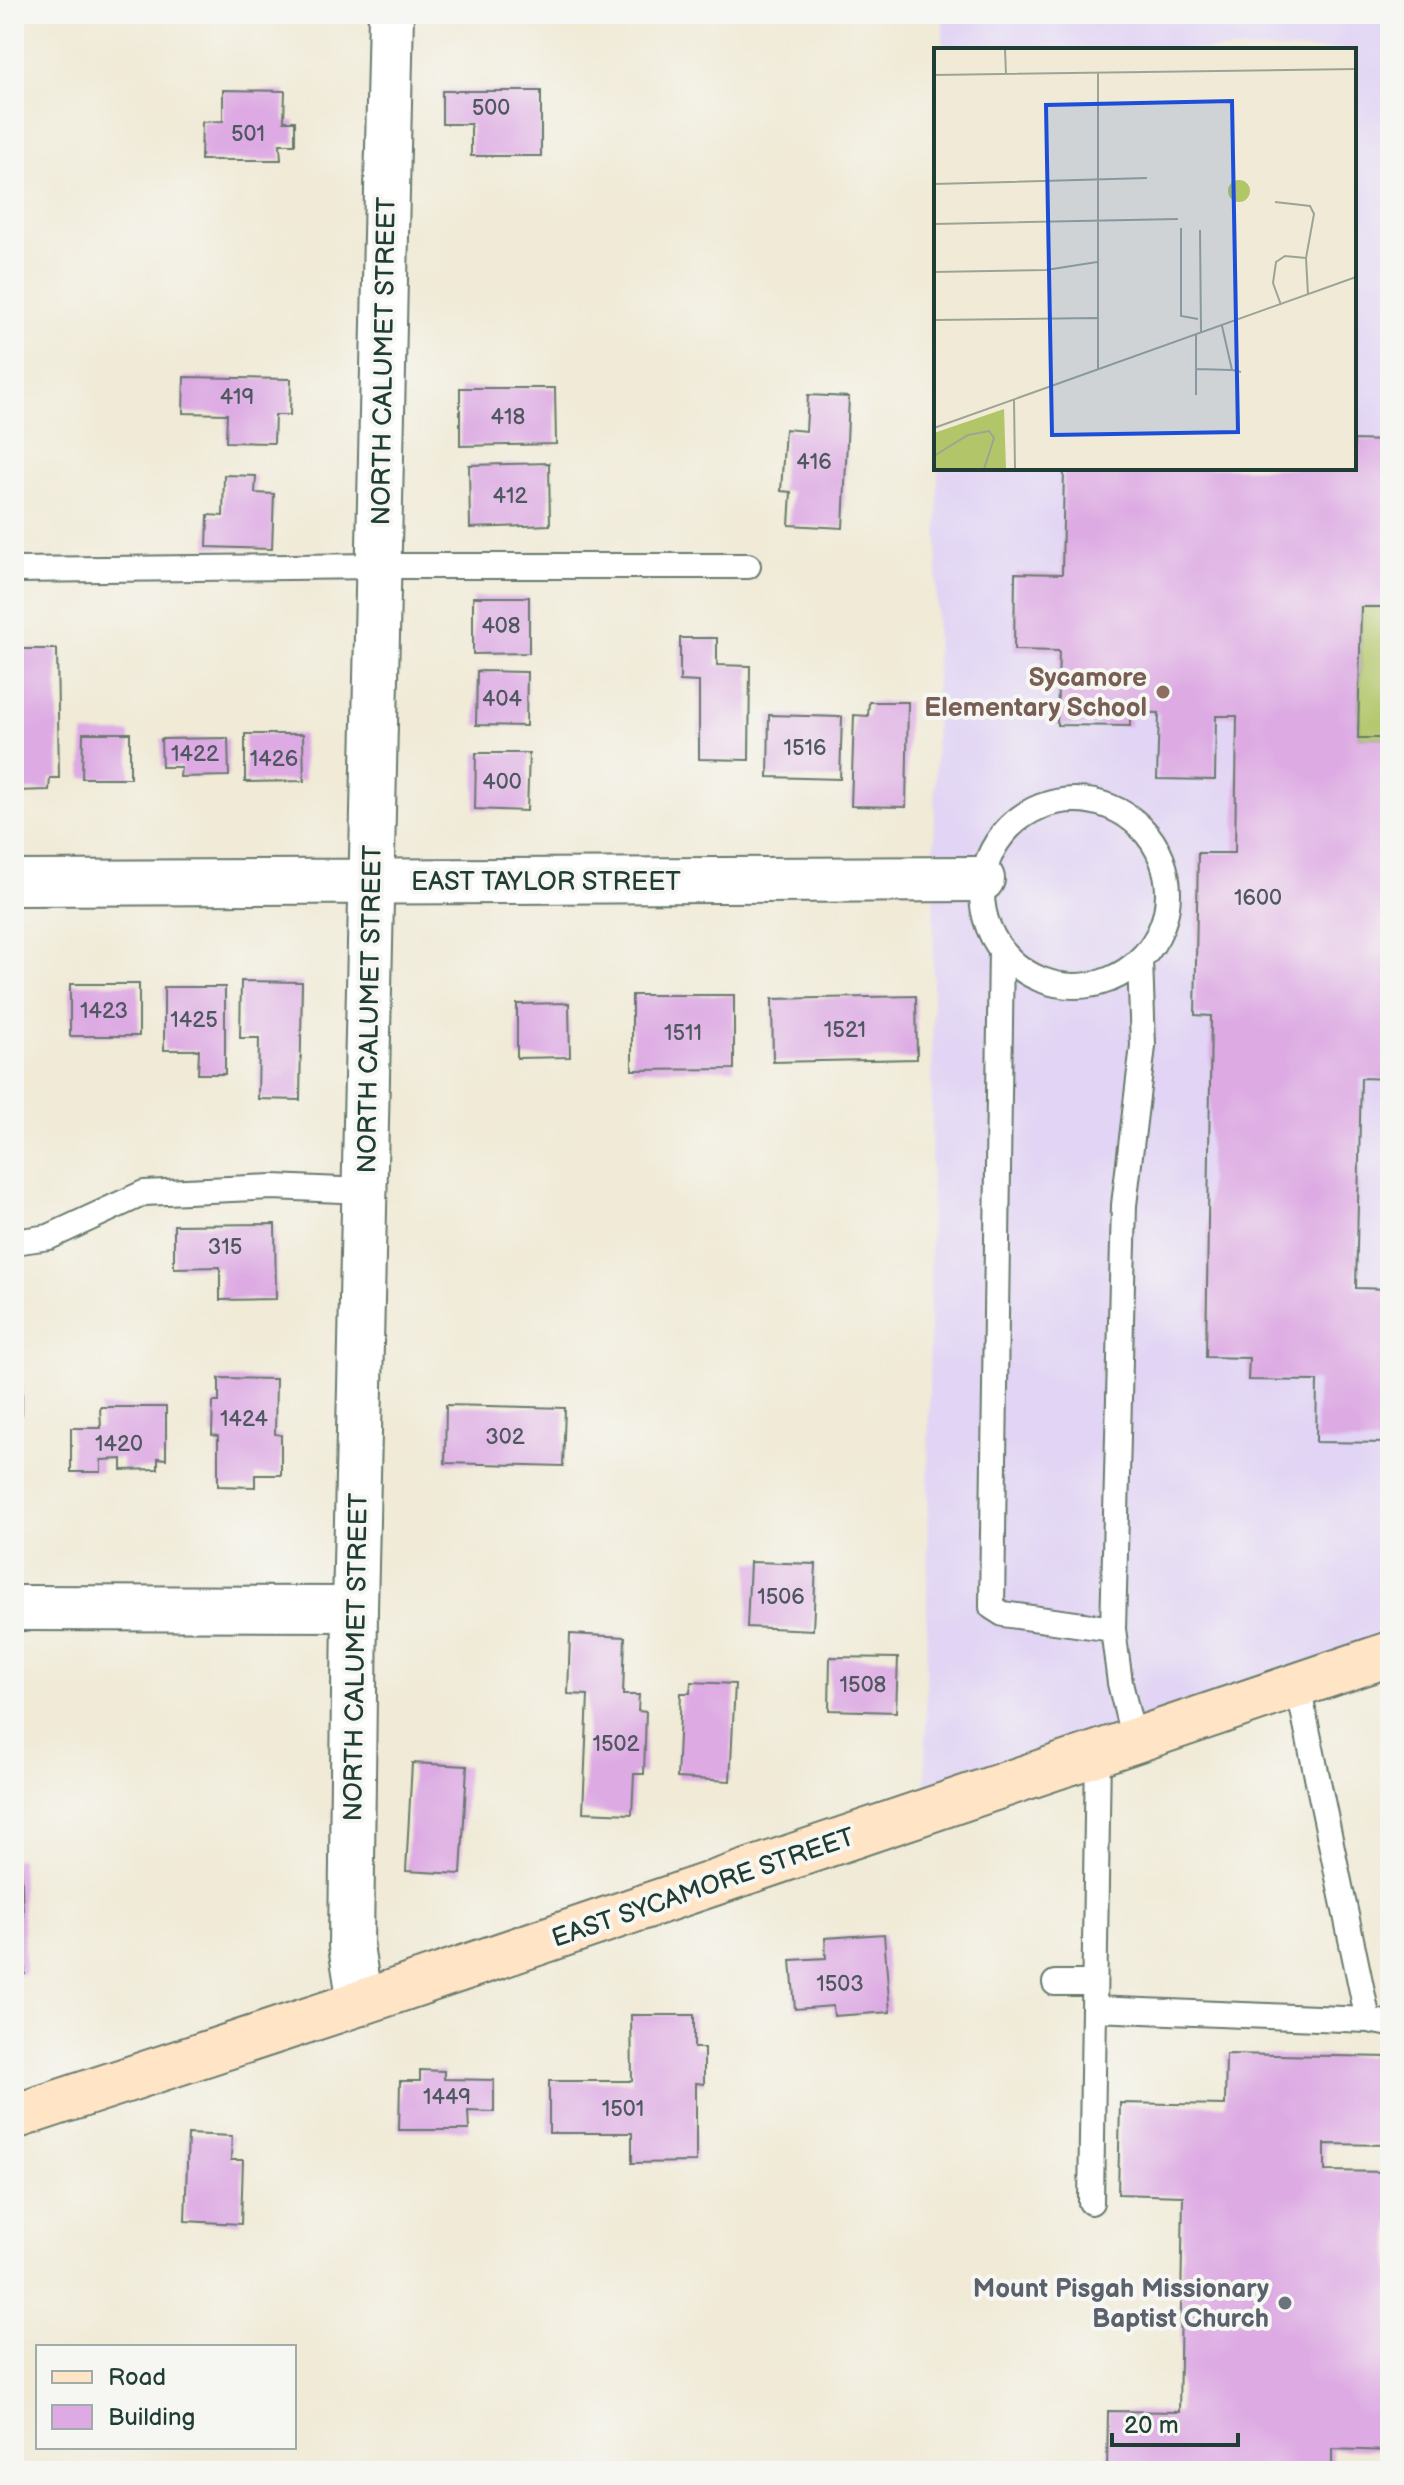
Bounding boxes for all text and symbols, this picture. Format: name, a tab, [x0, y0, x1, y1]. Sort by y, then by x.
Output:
inset map	[934, 48, 1356, 470]
house number: 500	[472, 95, 510, 122]
house number: 501	[231, 121, 265, 148]
street label: NORTH CALUMET STREET	[366, 196, 403, 526]
house number: 419	[220, 384, 254, 411]
house number: 418	[491, 404, 525, 431]
house number: 416	[796, 449, 832, 476]
house number: 412	[493, 483, 527, 510]
house number: 408	[481, 613, 521, 640]
place label: Sycamore Elementary School	[924, 663, 1147, 724]
marker: Sycamore Elementary School	[1154, 683, 1172, 701]
house number: 404	[482, 686, 522, 713]
house number: 1516	[783, 735, 827, 762]
house number: 1422	[171, 741, 219, 768]
house number: 1426	[250, 746, 298, 773]
house number: 400	[482, 769, 522, 796]
street label: NORTH CALUMET STREET	[352, 844, 389, 1174]
street label: EAST TAYLOR STREET	[411, 867, 681, 898]
house number: 1600	[1234, 885, 1282, 912]
house number: 1423	[80, 998, 128, 1025]
house number: 1425	[170, 1007, 218, 1034]
house number: 1521	[824, 1017, 866, 1044]
house number: 1511	[664, 1020, 702, 1047]
house number: 315	[208, 1234, 242, 1261]
house number: 1424	[220, 1406, 269, 1433]
house number: 302	[485, 1424, 525, 1451]
house number: 1420	[95, 1431, 143, 1458]
street label: NORTH CALUMET STREET	[338, 1492, 375, 1822]
house number: 1506	[757, 1584, 805, 1611]
house number: 1508	[840, 1672, 886, 1699]
house number: 1502	[592, 1731, 640, 1758]
street label: EAST SYCAMORE STREET	[548, 1822, 859, 1955]
house number: 1503	[816, 1971, 864, 1998]
house number: 1449	[423, 2084, 471, 2111]
house number: 1501	[602, 2096, 644, 2123]
place label: Mount Pisgah Missionary Baptist Church	[973, 2274, 1269, 2335]
marker: Mount Pisgah Missionary Baptist Church	[1276, 2294, 1294, 2312]
legend	[36, 2345, 296, 2449]
text: Road	[108, 2363, 166, 2392]
scale bar	[1112, 2397, 1238, 2447]
text: Building	[108, 2403, 195, 2432]
text: 20 m	[1124, 2411, 1179, 2440]

